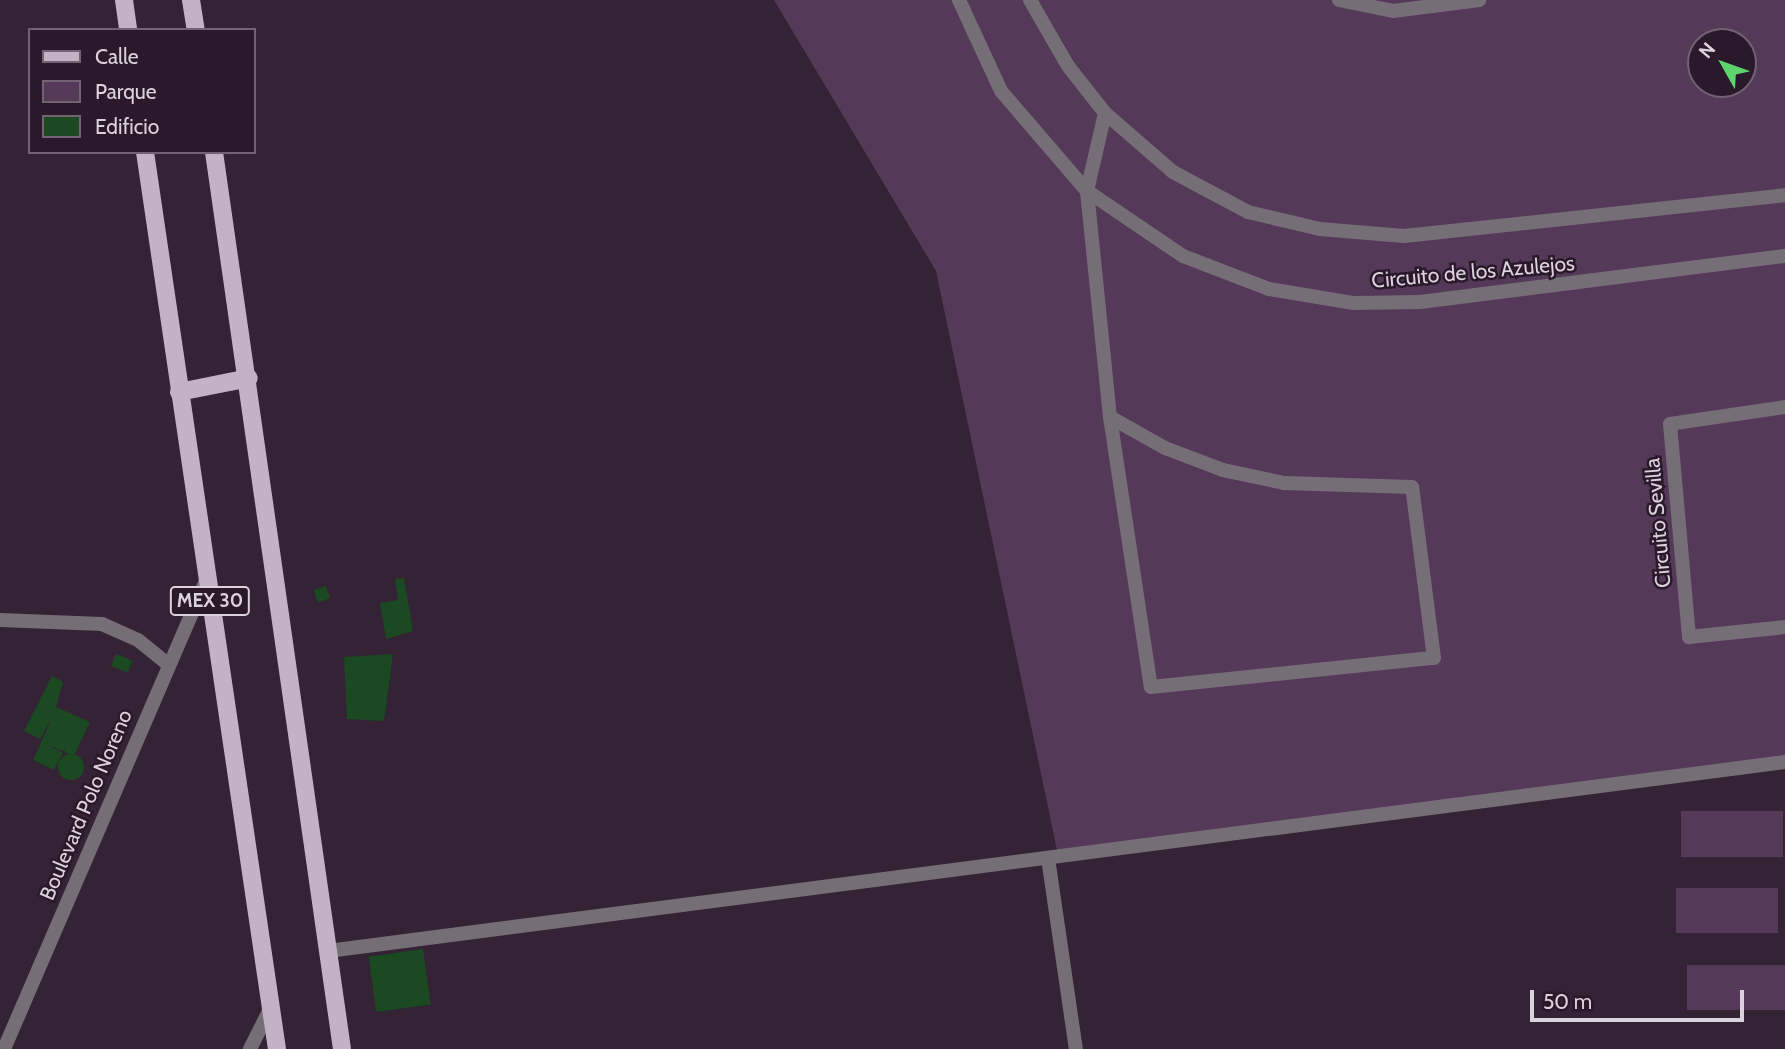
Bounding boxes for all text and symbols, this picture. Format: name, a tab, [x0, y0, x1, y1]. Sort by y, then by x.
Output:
legend	[28, 28, 256, 154]
north arrow	[1687, 28, 1757, 98]
text: N	[1694, 38, 1720, 63]
text: Calle	[95, 44, 139, 69]
text: Parque	[95, 79, 157, 104]
text: Edificio	[95, 114, 159, 139]
street label: Circuito de los Azulejos	[1370, 251, 1576, 293]
street label: Circuito Sevilla	[1640, 457, 1676, 589]
road number: MEX 30	[170, 586, 250, 616]
street label: Boulevard Polo Noreno	[34, 706, 138, 904]
scale bar	[1533, 976, 1746, 1020]
text: 50 m	[1543, 989, 1592, 1014]

